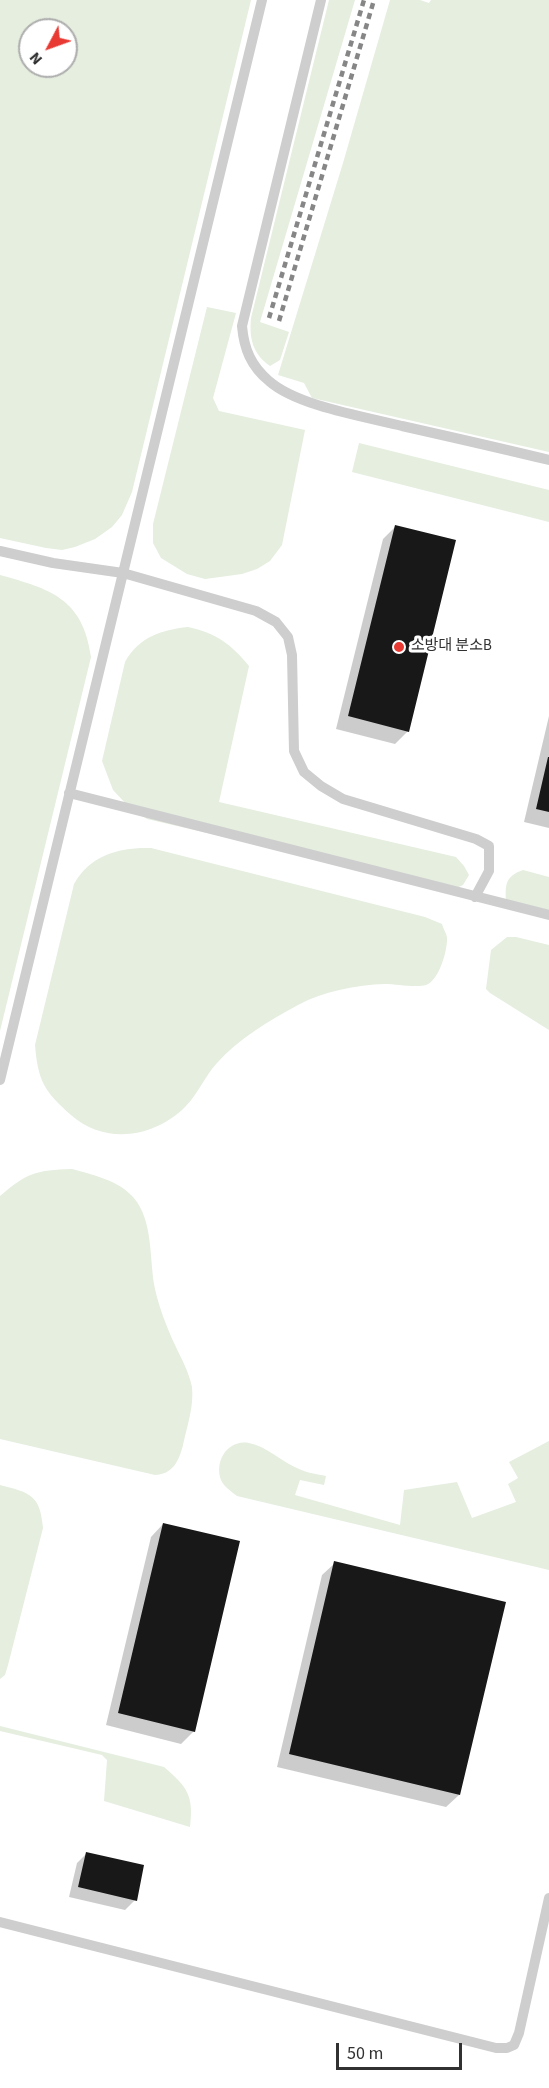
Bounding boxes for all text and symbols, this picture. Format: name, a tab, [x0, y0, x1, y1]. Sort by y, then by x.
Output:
north arrow	[18, 18, 78, 78]
text: N	[24, 47, 48, 70]
place label: 소방대 분소B	[411, 638, 492, 656]
marker: 소방대 분소B	[392, 640, 406, 654]
scale bar	[339, 2031, 465, 2069]
text: 50 m	[347, 2041, 383, 2066]

